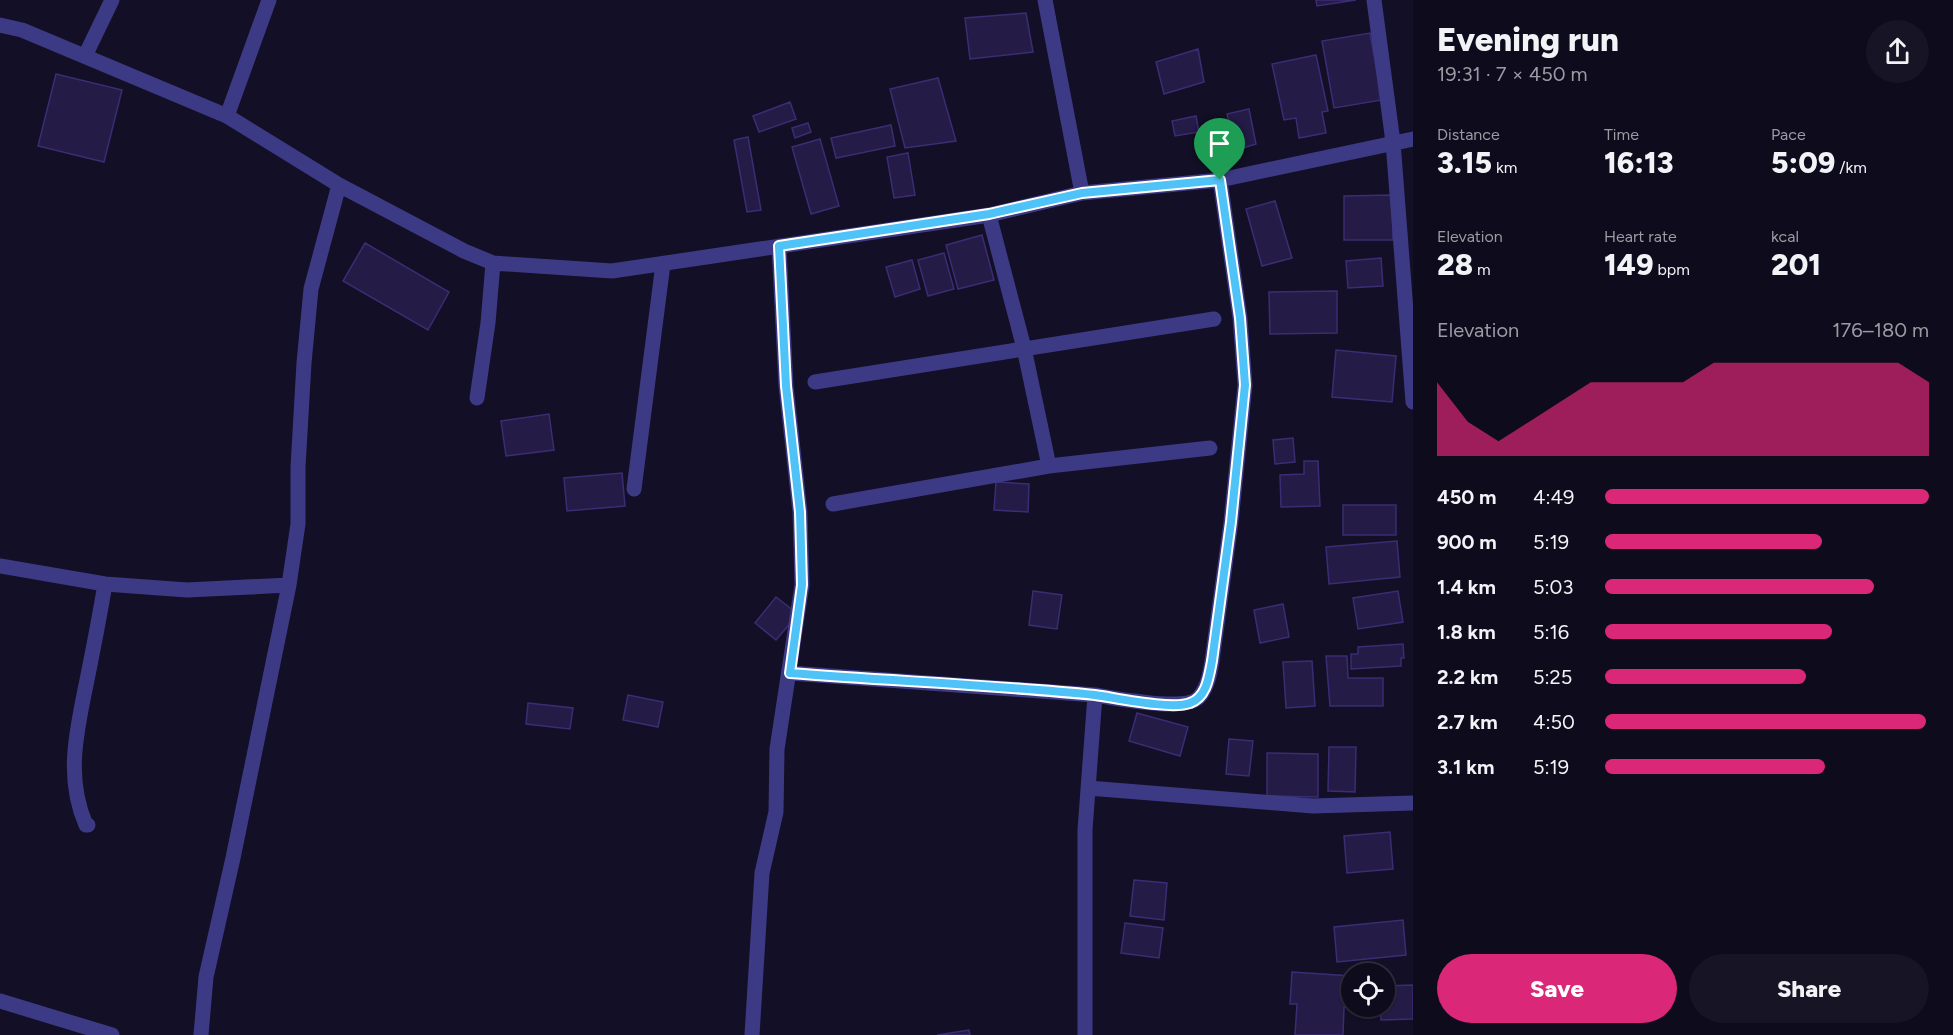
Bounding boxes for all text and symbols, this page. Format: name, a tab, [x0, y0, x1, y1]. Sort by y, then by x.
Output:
text: Evening run	[1437, 20, 1619, 59]
button: share	[1866, 20, 1929, 83]
text: 19:31 · 7 × 450 m	[1437, 62, 1588, 86]
pin	[1194, 118, 1245, 180]
text: Distance	[1437, 125, 1500, 144]
text: Time	[1604, 125, 1639, 144]
text: Pace	[1771, 125, 1806, 144]
icon: arrive	[1203, 127, 1236, 160]
text: 3.15	[1437, 144, 1492, 181]
text: 16:13	[1604, 144, 1674, 181]
text: 5:09	[1771, 144, 1835, 181]
text: km	[1492, 158, 1517, 177]
text: /km	[1835, 158, 1867, 177]
text: Elevation	[1437, 227, 1503, 246]
text: Heart rate	[1604, 227, 1677, 246]
text: kcal	[1771, 227, 1799, 246]
text: 28	[1437, 246, 1473, 283]
text: 149	[1604, 246, 1654, 283]
text: 201	[1771, 246, 1821, 283]
text: m	[1473, 260, 1491, 279]
text: bpm	[1654, 260, 1690, 279]
text: Elevation	[1437, 318, 1519, 342]
text: 176–180 m	[1832, 318, 1929, 342]
text: 450 m	[1437, 485, 1496, 509]
text: 4:49	[1533, 485, 1574, 509]
text: 900 m	[1437, 530, 1497, 554]
text: 5:19	[1533, 530, 1569, 554]
text: 1.4 km	[1437, 575, 1496, 599]
text: 5:03	[1533, 575, 1573, 599]
text: 1.8 km	[1437, 620, 1496, 644]
text: 5:16	[1533, 620, 1569, 644]
text: 2.2 km	[1437, 665, 1498, 689]
text: 5:25	[1533, 665, 1572, 689]
text: 2.7 km	[1437, 710, 1498, 734]
text: 4:50	[1533, 710, 1575, 734]
text: 3.1 km	[1437, 755, 1494, 779]
text: 5:19	[1533, 755, 1569, 779]
button: Save	[1437, 954, 1677, 1023]
button: Share	[1689, 954, 1929, 1023]
map controls	[1341, 963, 1395, 1017]
button: locate	[1341, 963, 1395, 1017]

